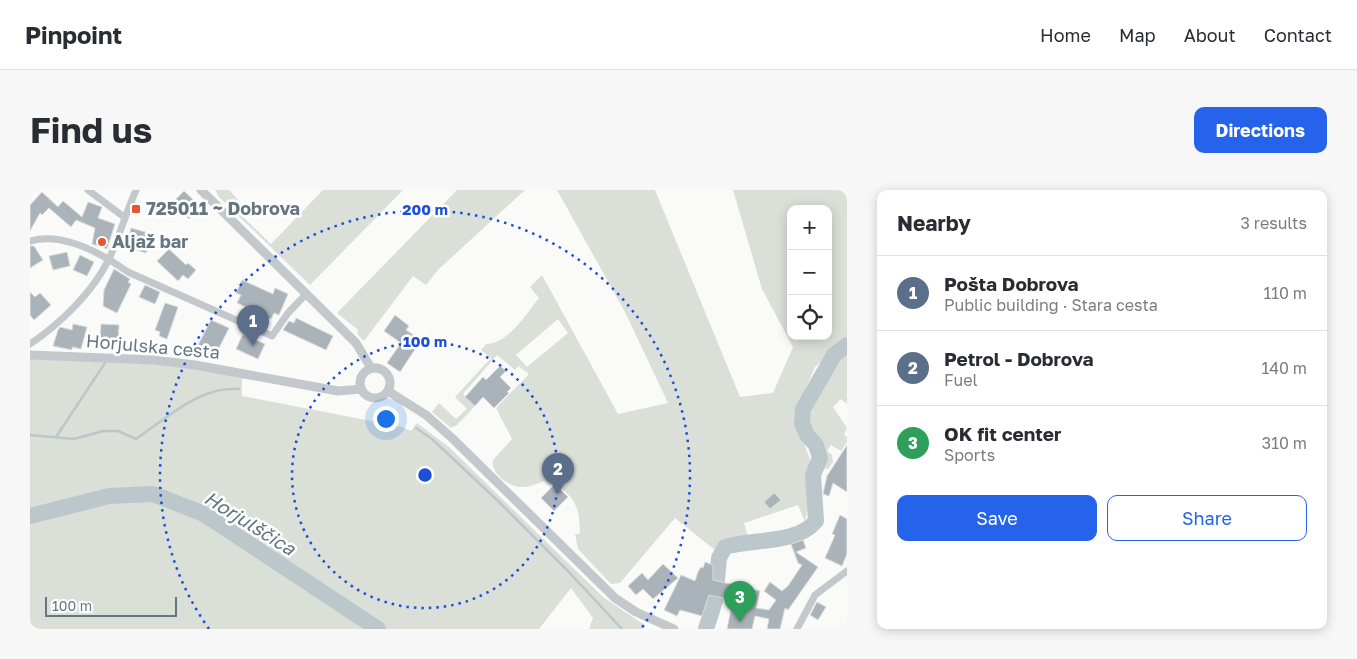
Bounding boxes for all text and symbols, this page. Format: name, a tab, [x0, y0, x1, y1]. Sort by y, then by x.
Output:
text: Pinpoint	[25, 20, 122, 49]
text: Home	[1040, 24, 1091, 46]
text: Map	[1119, 24, 1156, 46]
text: About	[1184, 24, 1236, 46]
text: Contact	[1264, 24, 1332, 46]
button: Directions	[1194, 107, 1327, 153]
text: Find us	[30, 109, 152, 151]
place label: 725011 ~ Dobrova	[146, 197, 300, 219]
text: 200 m	[402, 200, 448, 218]
marker: 725011 ~ Dobrova	[130, 203, 142, 215]
map controls	[787, 205, 832, 340]
button: +	[787, 205, 832, 250]
text: Nearby	[897, 210, 971, 236]
text: 3 results	[1240, 213, 1307, 233]
place label: Aljaž bar	[112, 230, 188, 252]
marker: Aljaž bar	[96, 236, 108, 248]
button: −	[787, 250, 832, 295]
text: Pošta Dobrova	[944, 272, 1078, 295]
text: 1	[909, 283, 917, 303]
text: 110 m	[1263, 283, 1307, 303]
button: locate	[787, 295, 832, 340]
text: Public building · Stara cesta	[944, 295, 1158, 315]
pin: 1	[237, 305, 269, 346]
street label: Horjulska cesta	[85, 329, 221, 363]
text: 100 m	[403, 332, 447, 350]
text: Petrol - Dobrova	[944, 347, 1093, 370]
text: 2	[908, 358, 918, 378]
text: 140 m	[1261, 358, 1307, 378]
text: Fuel	[944, 370, 978, 390]
your location	[373, 406, 399, 432]
text: OK fit center	[944, 422, 1062, 445]
text: 3	[908, 433, 918, 453]
text: 310 m	[1262, 433, 1307, 453]
text: Sports	[944, 445, 995, 465]
pin: 2	[542, 453, 574, 494]
centre of rings	[416, 466, 434, 484]
water label: Horjulščica	[201, 486, 301, 560]
button: Save	[897, 495, 1097, 541]
button: Share	[1107, 495, 1307, 541]
pin: 3	[724, 581, 756, 622]
scale bar	[45, 594, 178, 617]
text: 100 m	[52, 597, 92, 614]

